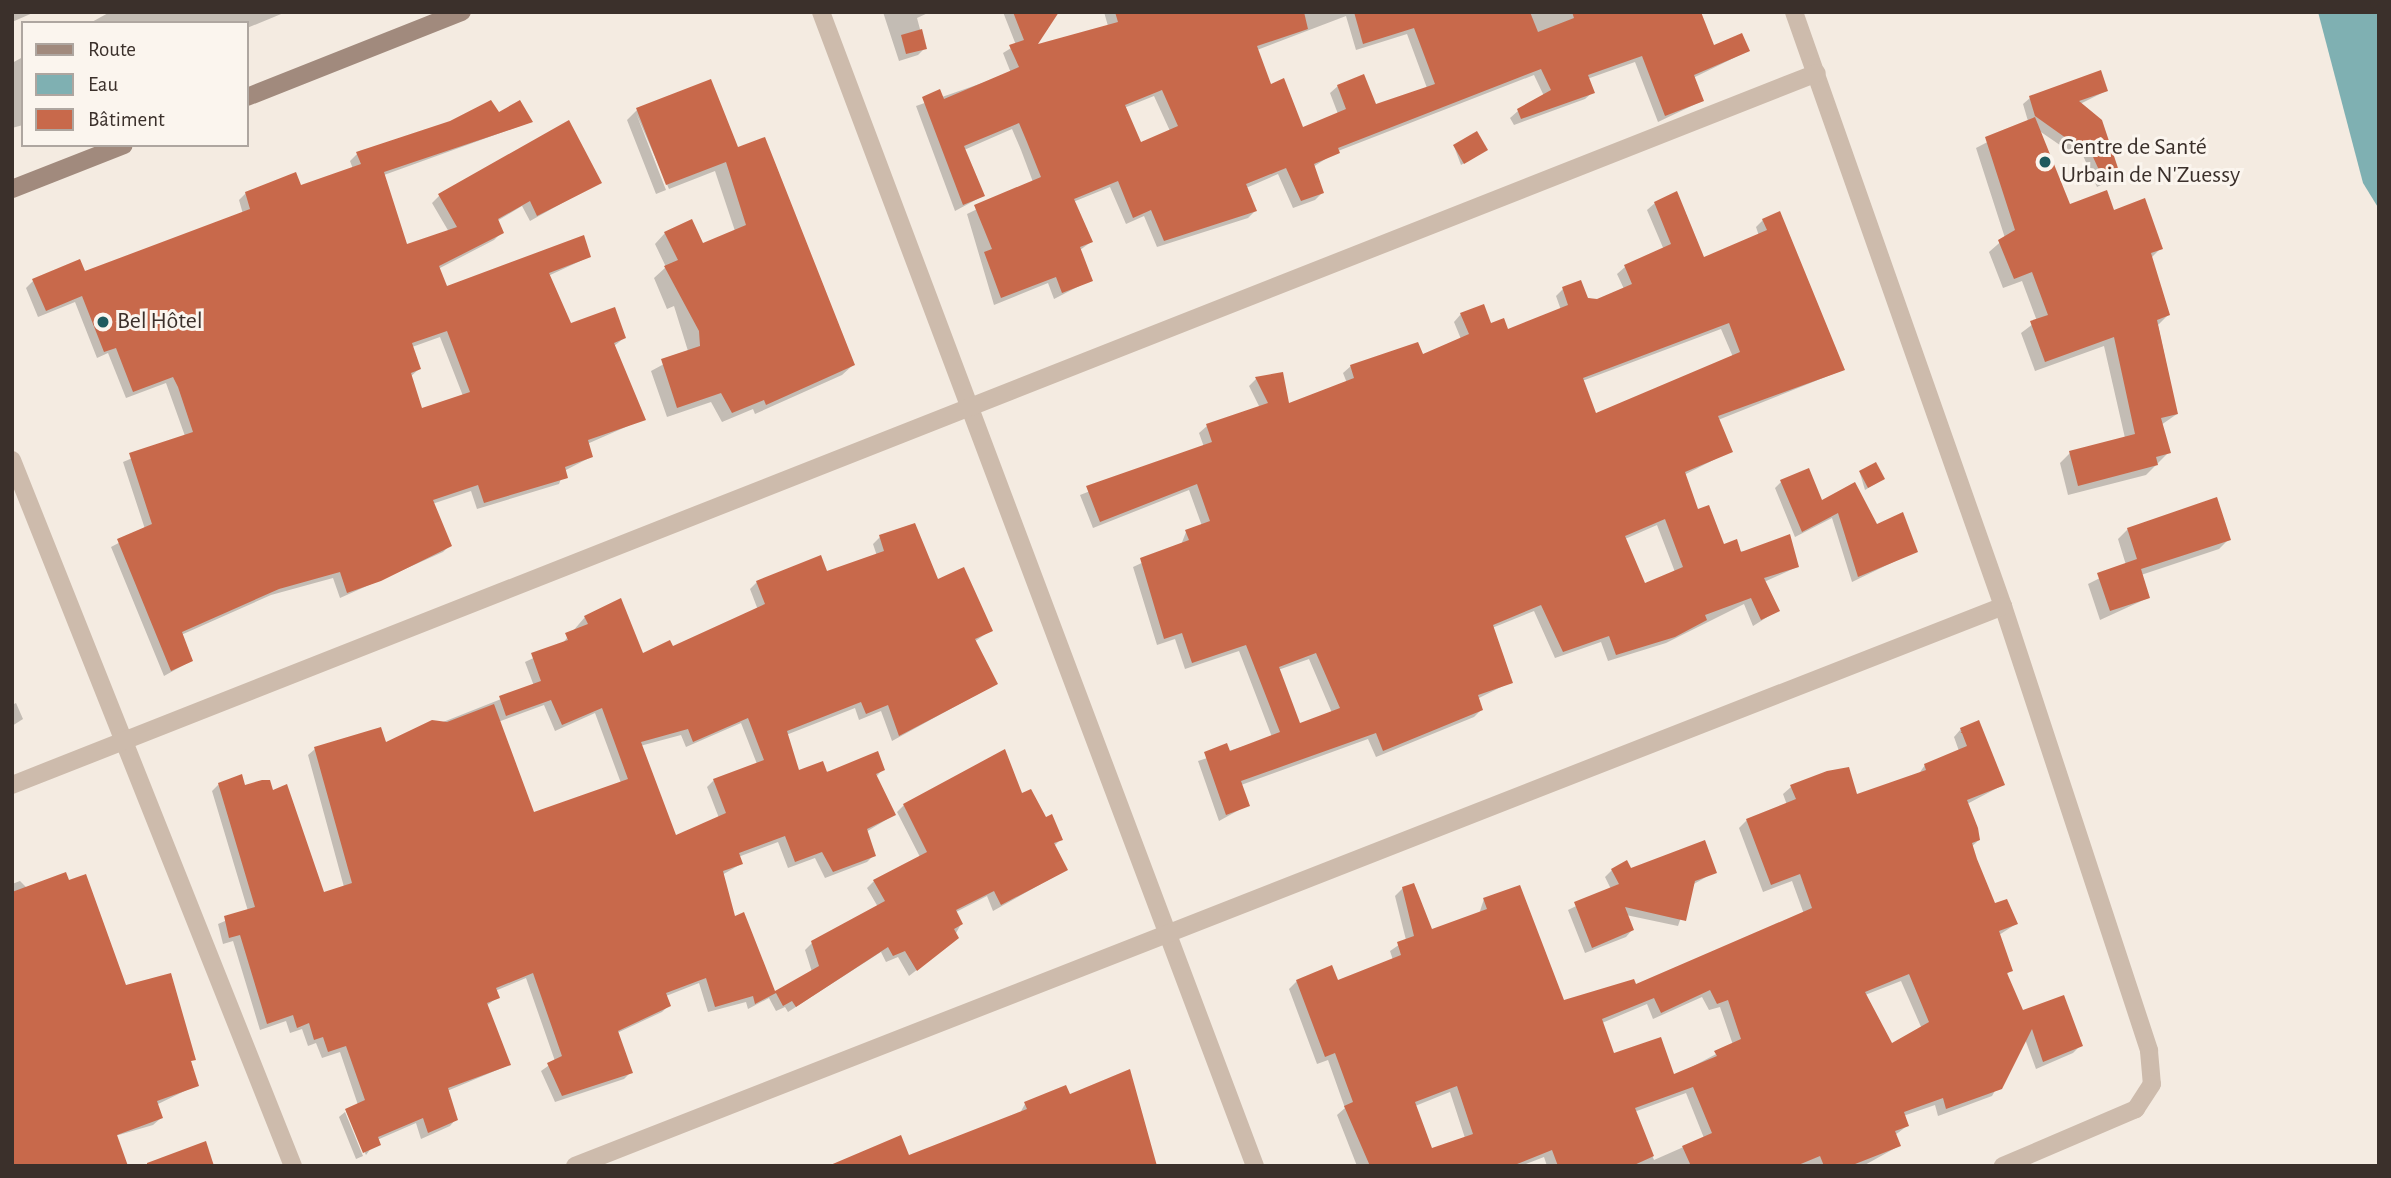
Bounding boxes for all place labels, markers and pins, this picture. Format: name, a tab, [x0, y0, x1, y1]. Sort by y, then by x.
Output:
place label: Centre de Santé Urbain de N'Zuessy	[2061, 134, 2240, 190]
marker: Centre de Santé Urbain de N'Zuessy	[2035, 152, 2055, 172]
place label: Bel Hôtel	[117, 308, 203, 336]
marker: Bel Hôtel	[95, 314, 111, 330]

